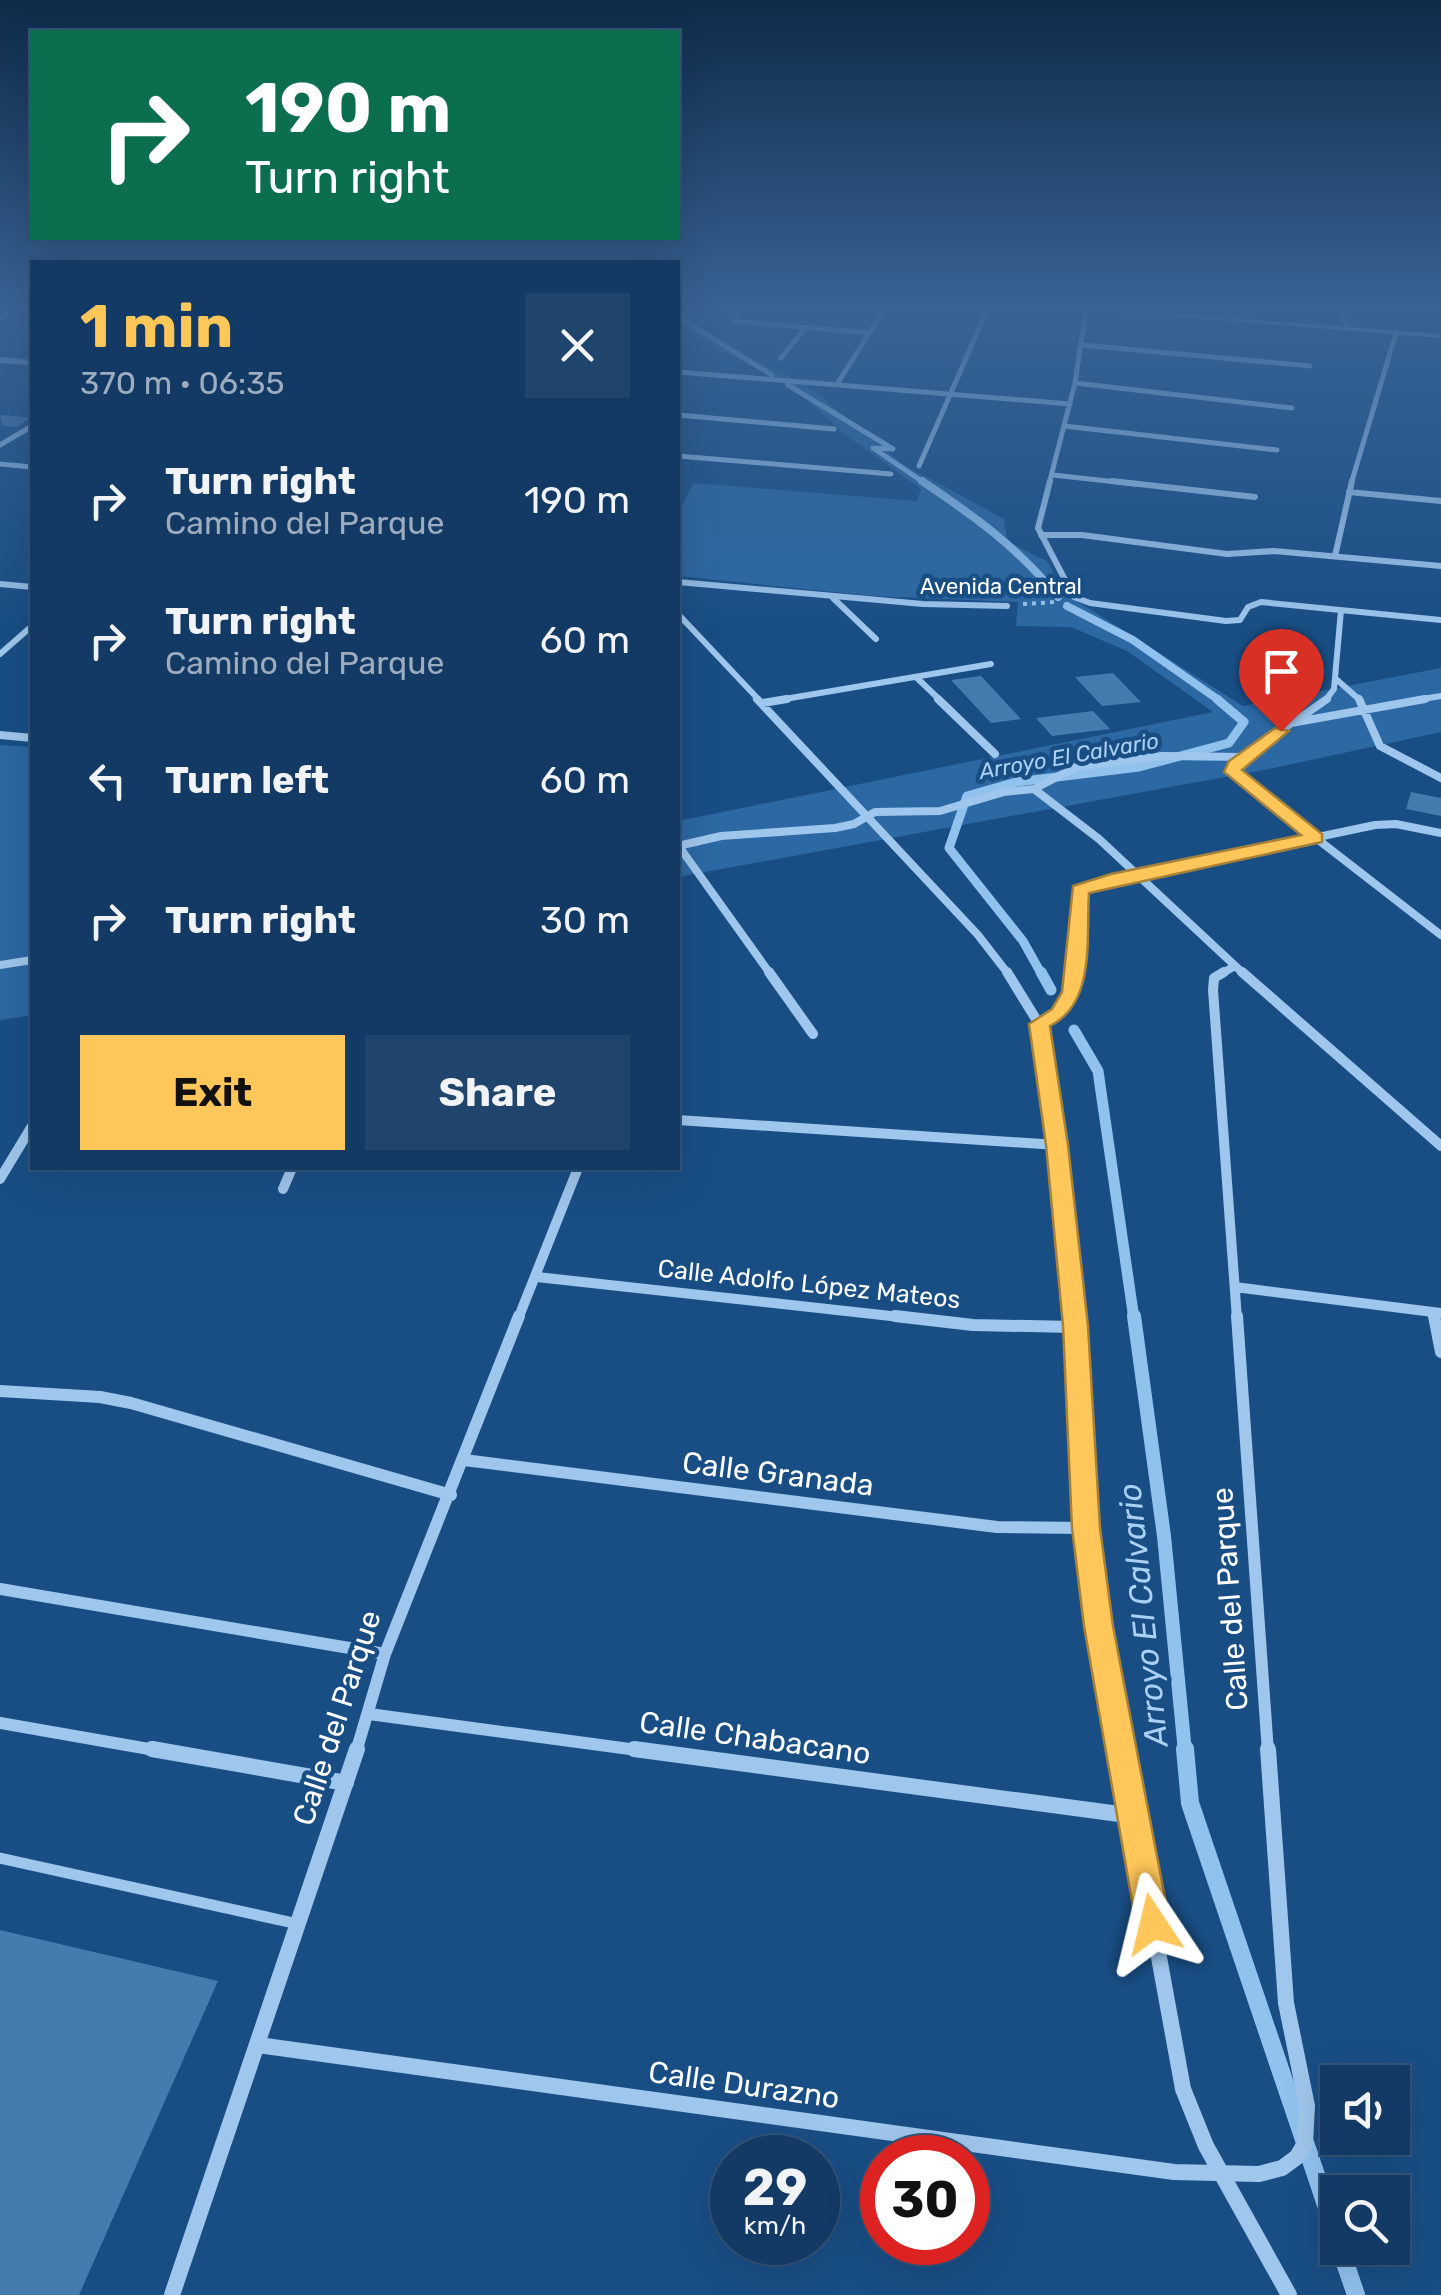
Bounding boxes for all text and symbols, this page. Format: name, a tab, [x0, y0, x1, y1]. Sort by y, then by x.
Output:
text: 190 m	[245, 67, 451, 150]
icon: right	[80, 70, 210, 200]
text: Turn right	[245, 151, 449, 204]
text: 1 min	[80, 291, 233, 362]
button: close	[525, 293, 630, 398]
text: 370 m · 06:35	[80, 364, 285, 402]
text: Turn right	[165, 458, 356, 504]
icon: right	[80, 473, 135, 528]
text: 190 m	[524, 477, 630, 523]
text: Camino del Parque	[165, 504, 444, 542]
street label: Avenida Central	[920, 573, 1082, 600]
text: Turn right	[165, 598, 356, 644]
icon: right	[80, 613, 135, 668]
text: 60 m	[540, 617, 630, 663]
pin	[1239, 629, 1324, 732]
text: Camino del Parque	[165, 644, 444, 682]
icon: arrive	[1254, 644, 1309, 699]
water label: Arroyo El Calvario	[976, 727, 1161, 785]
icon: left	[80, 753, 135, 808]
text: Turn left	[165, 757, 329, 803]
text: 60 m	[540, 757, 630, 803]
icon: right	[80, 893, 135, 948]
text: Turn right	[165, 897, 356, 943]
text: 30 m	[540, 897, 630, 943]
button: Exit	[80, 1035, 345, 1150]
button: Share	[365, 1035, 630, 1150]
street label: Calle Adolfo López Mateos	[656, 1254, 962, 1314]
street label: Calle Granada	[680, 1444, 876, 1504]
water label: Arroyo El Calvario	[1110, 1481, 1176, 1751]
street label: Calle del Parque	[1204, 1486, 1256, 1712]
street label: Calle del Parque	[285, 1606, 389, 1830]
street label: Calle Chabacano	[637, 1704, 873, 1772]
position arrow	[1101, 1872, 1205, 1976]
street label: Calle Durazno	[646, 2054, 842, 2116]
map controls	[1320, 2065, 1410, 2265]
button: sound	[1320, 2065, 1410, 2155]
speed limit sign: 30	[860, 2135, 990, 2265]
text: 29	[743, 2158, 807, 2218]
button: search	[1320, 2175, 1410, 2265]
text: km/h	[744, 2211, 806, 2240]

